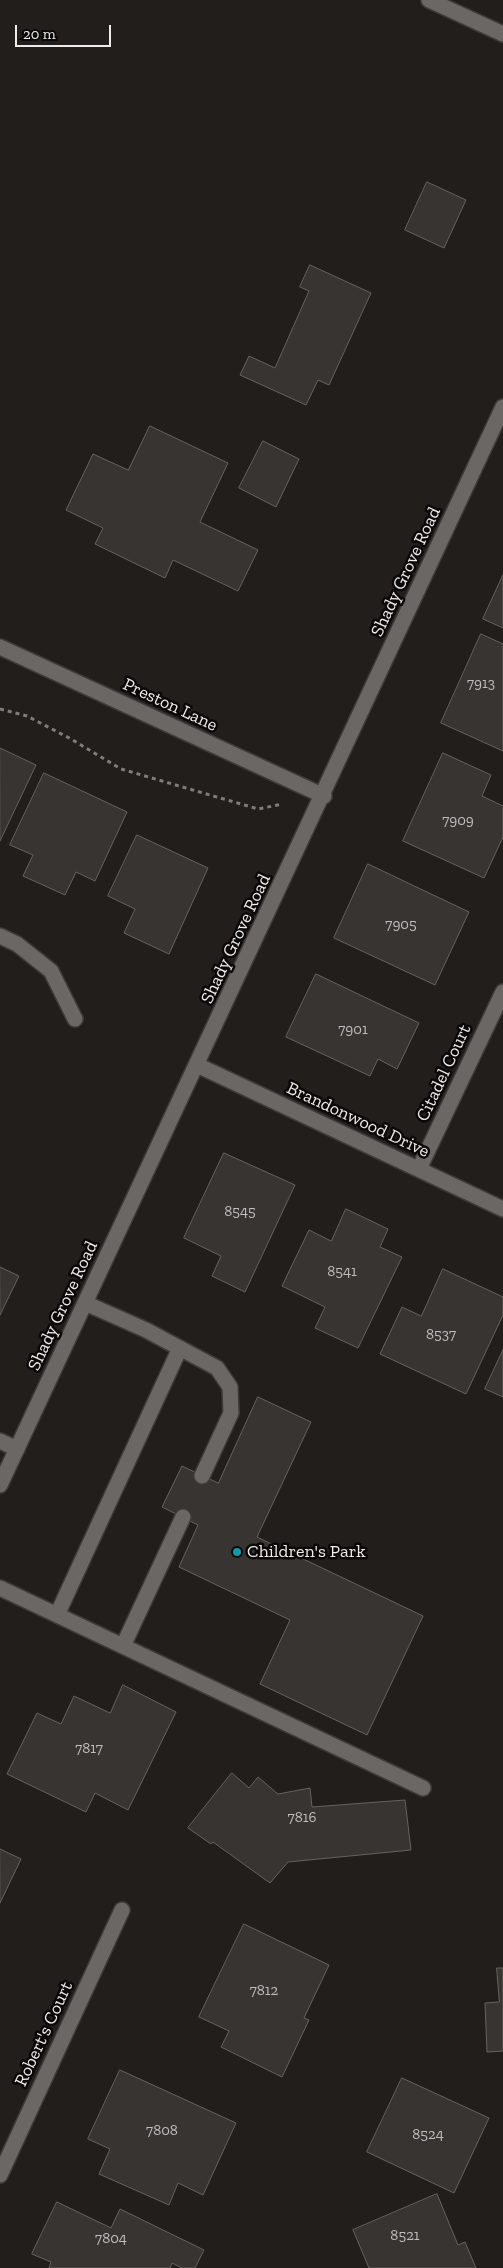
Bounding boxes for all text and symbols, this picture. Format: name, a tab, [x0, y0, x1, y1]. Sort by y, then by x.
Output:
scale bar	[18, 15, 114, 47]
text: 20 m	[23, 25, 56, 43]
street label: Shady Grove Road	[367, 504, 445, 640]
street label: Preston Lane	[119, 674, 221, 736]
house number: 7913	[467, 675, 495, 693]
house number: 7909	[442, 812, 474, 830]
street label: Shady Grove Road	[197, 871, 275, 1007]
house number: 7905	[385, 916, 417, 934]
house number: 7901	[338, 1021, 368, 1039]
street label: Citadel Court	[412, 1021, 476, 1125]
street label: Brandonwood Drive	[283, 1077, 433, 1163]
house number: 8545	[224, 1203, 256, 1221]
street label: Shady Grove Road	[24, 1238, 102, 1374]
house number: 8541	[327, 1263, 357, 1281]
house number: 8537	[426, 1326, 456, 1344]
place label: Children's Park	[247, 1541, 366, 1563]
marker: Children's Park	[231, 1546, 243, 1558]
house number: 7817	[75, 1740, 103, 1758]
house number: 7816	[288, 1809, 316, 1827]
street label: Robert's Court	[10, 1978, 78, 2090]
house number: 7812	[250, 1982, 278, 2000]
house number: 7808	[146, 2122, 178, 2140]
house number: 8524	[412, 2126, 444, 2144]
house number: 8521	[390, 2227, 420, 2245]
house number: 7804	[95, 2230, 127, 2248]

